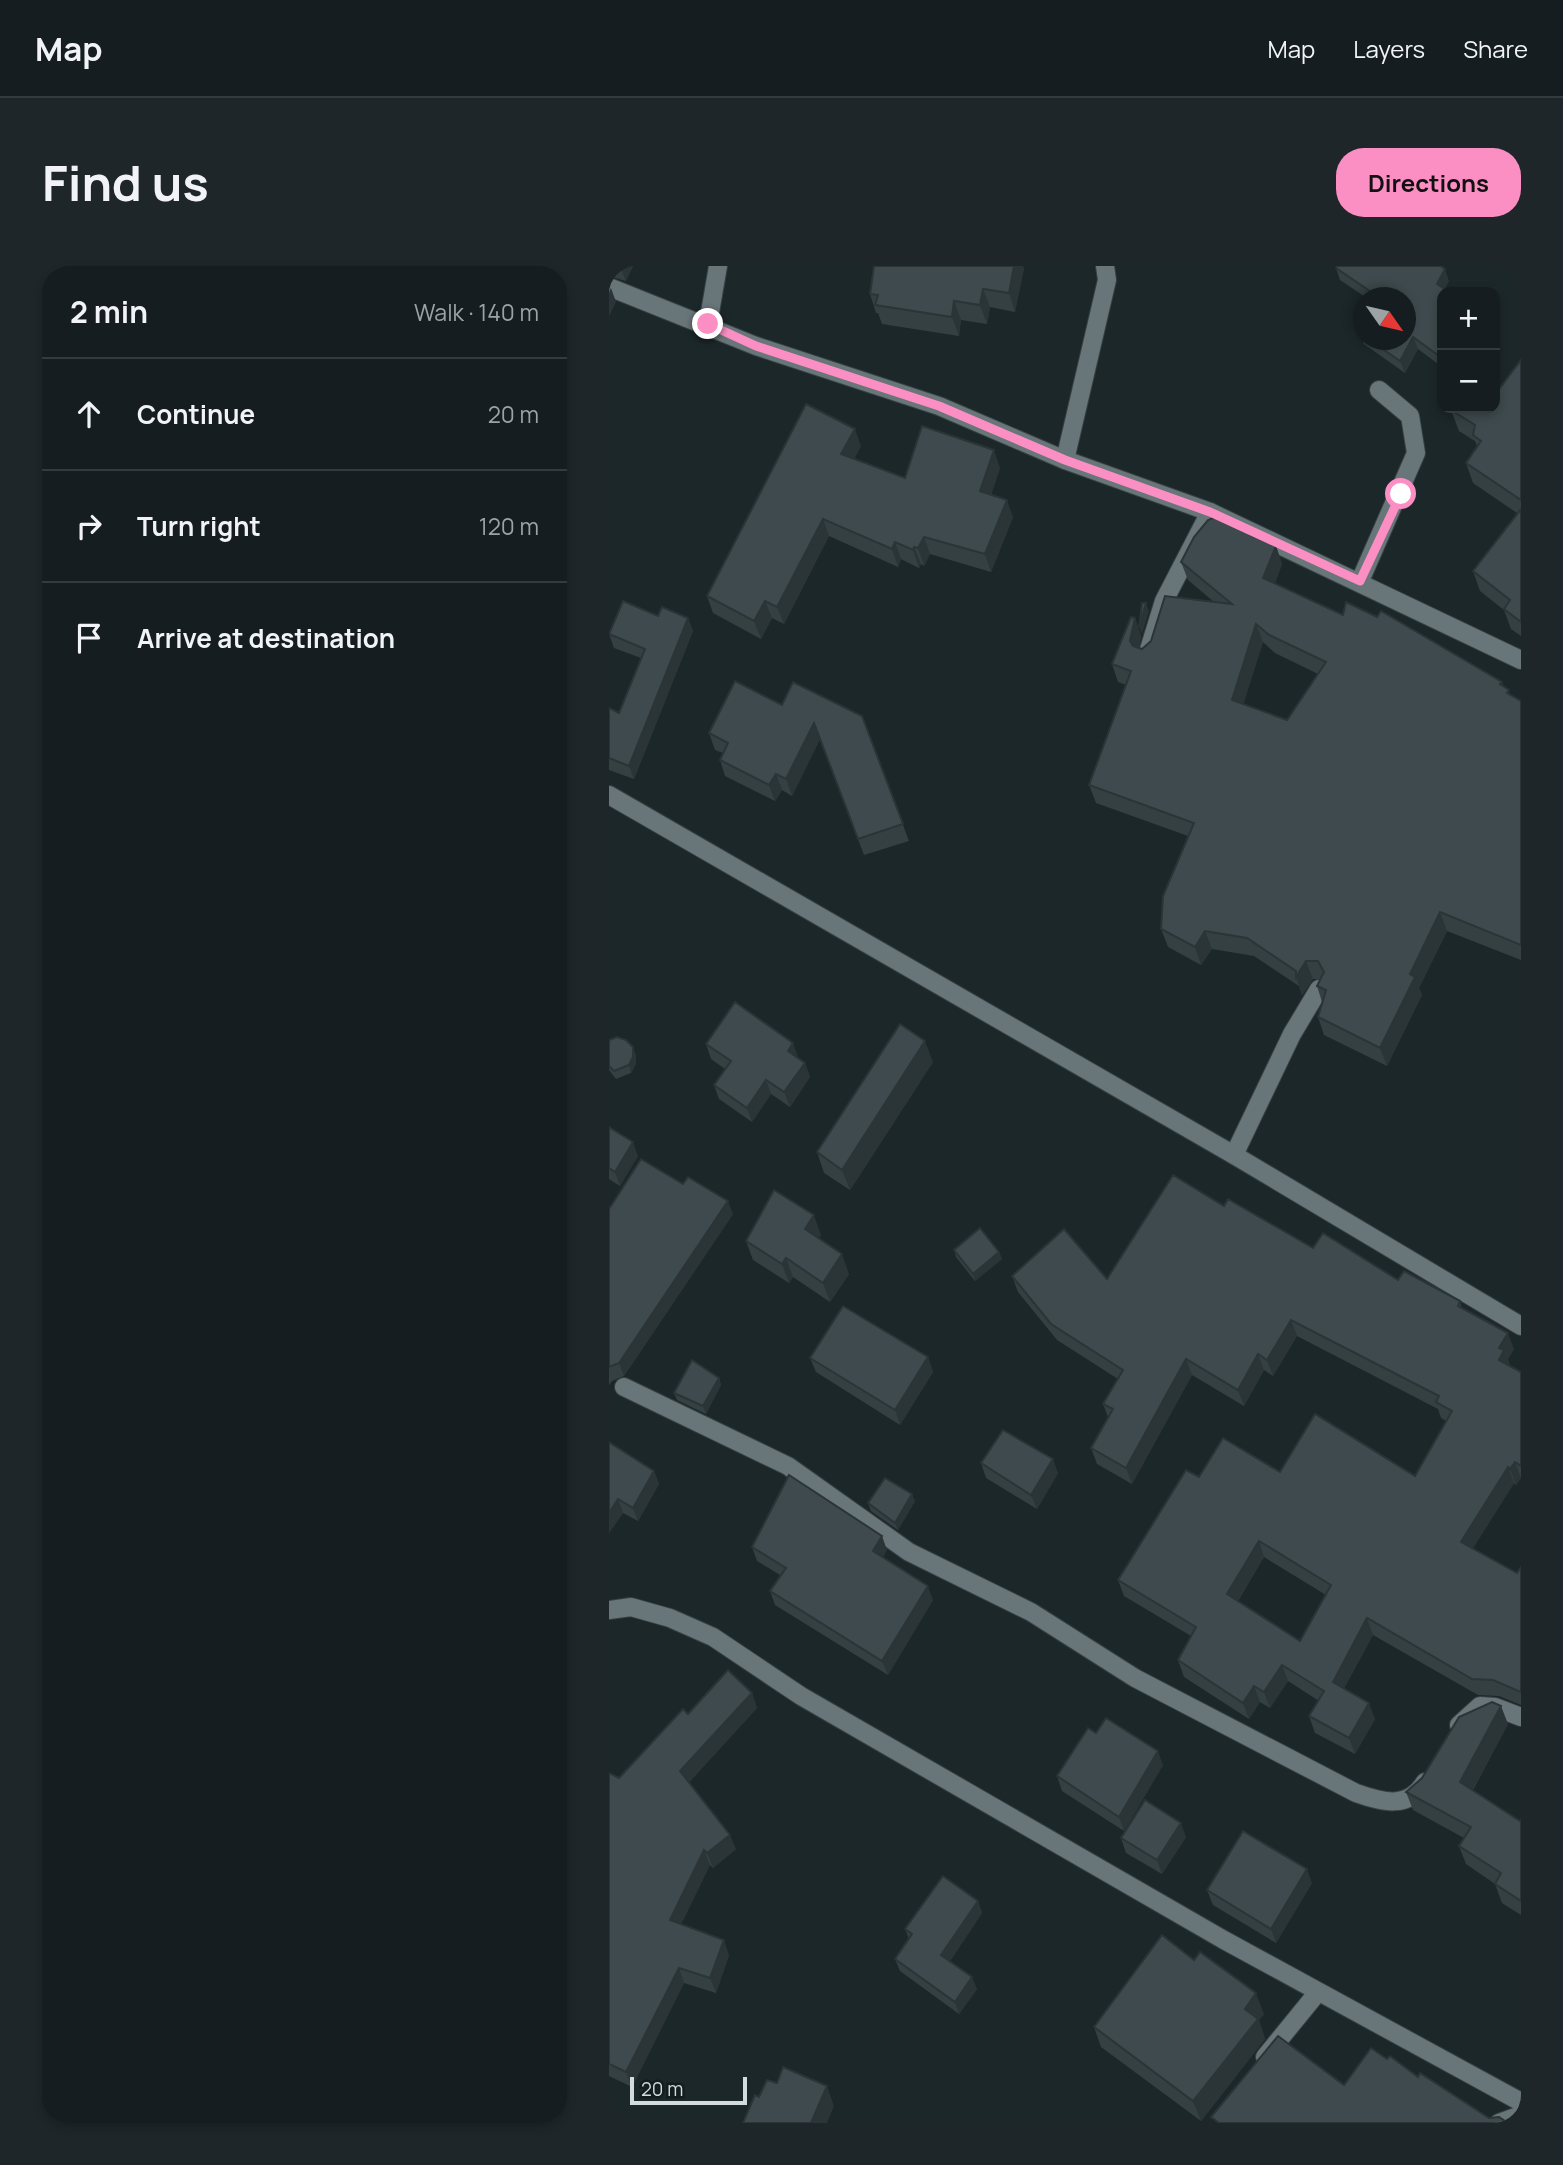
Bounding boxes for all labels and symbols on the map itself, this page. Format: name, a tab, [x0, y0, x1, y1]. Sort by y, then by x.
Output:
north arrow	[1353, 287, 1416, 350]
route end	[692, 308, 723, 339]
route start	[1385, 478, 1416, 509]
scale bar	[630, 2074, 747, 2106]

